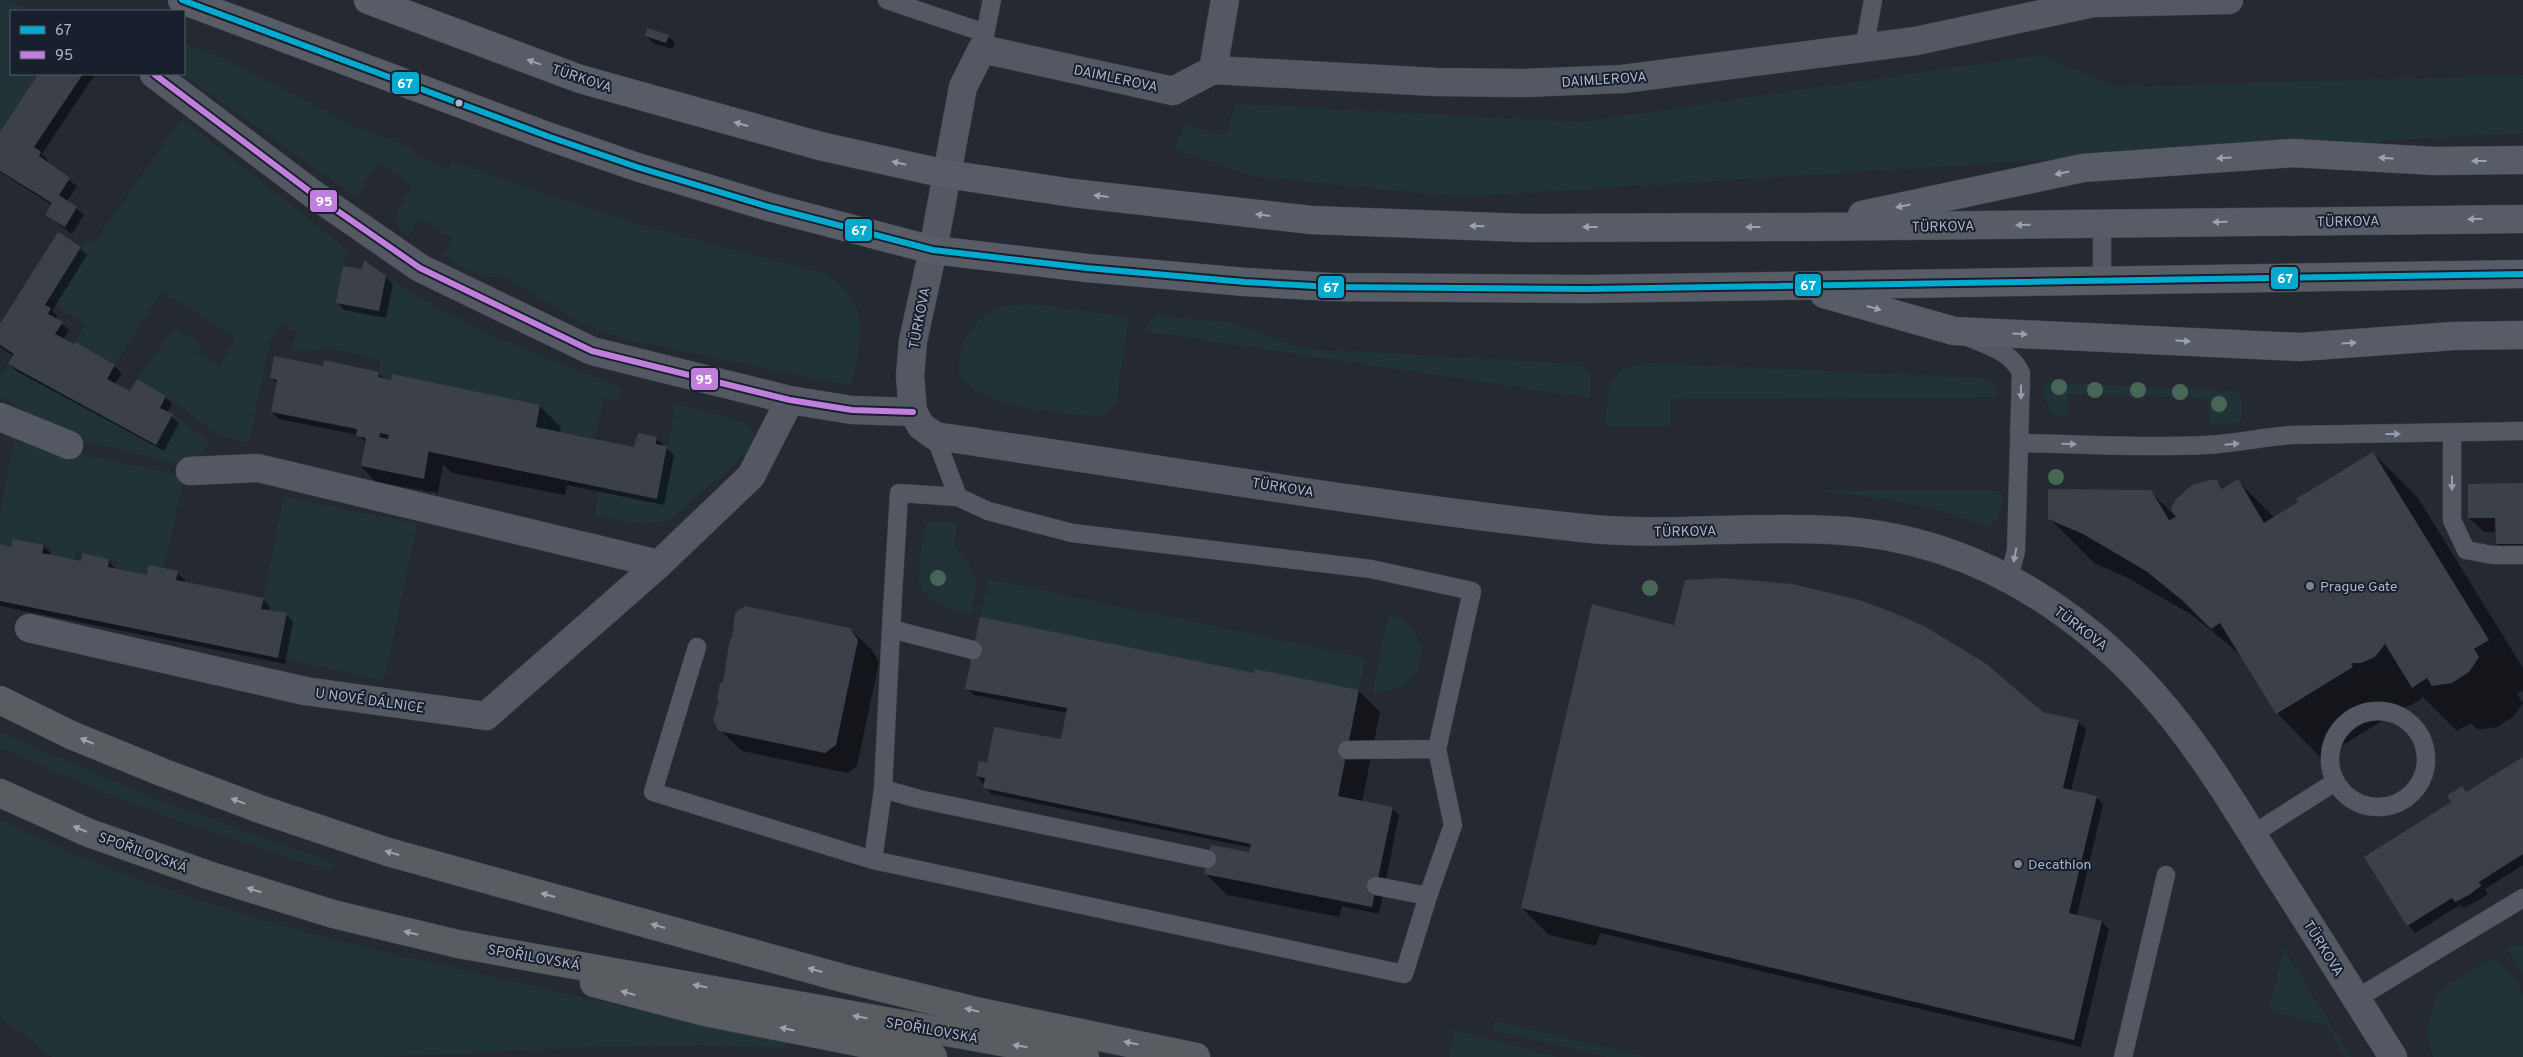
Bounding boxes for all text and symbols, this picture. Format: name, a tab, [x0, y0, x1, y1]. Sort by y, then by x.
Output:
legend	[10, 10, 185, 75]
text: 67	[55, 22, 72, 41]
text: 95	[55, 47, 73, 66]
one-way arrow	[527, 58, 541, 66]
street label: TÜRKOVA	[549, 61, 614, 97]
street label: DAIMLEROVA	[1072, 62, 1159, 97]
street label: DAIMLEROVA	[1561, 69, 1647, 92]
line badge: 67	[391, 71, 420, 95]
text: 67	[397, 76, 413, 93]
unlabelled marker	[454, 98, 464, 108]
one-way arrow	[733, 120, 749, 128]
one-way arrow	[2216, 154, 2232, 162]
one-way arrow	[2378, 154, 2394, 162]
one-way arrow	[2471, 157, 2487, 165]
one-way arrow	[891, 159, 906, 167]
one-way arrow	[2054, 169, 2070, 177]
line badge: 95	[309, 189, 338, 213]
one-way arrow	[1093, 192, 1109, 200]
text: 95	[315, 194, 333, 211]
one-way arrow	[1896, 202, 1911, 210]
one-way arrow	[1254, 211, 1270, 219]
street label: TÜRKOVA	[2317, 212, 2380, 232]
one-way arrow	[2466, 215, 2482, 223]
street label: TÜRKOVA	[1912, 217, 1975, 237]
line badge: 67	[844, 218, 873, 242]
one-way arrow	[2212, 218, 2228, 226]
one-way arrow	[2015, 221, 2031, 229]
one-way arrow	[1469, 222, 1485, 230]
text: 67	[851, 223, 867, 240]
one-way arrow	[1582, 223, 1598, 231]
one-way arrow	[1745, 223, 1761, 231]
line badge: 67	[2270, 266, 2299, 290]
text: 67	[2277, 271, 2293, 288]
line badge: 67	[1794, 273, 1822, 297]
line badge: 67	[1317, 275, 1345, 299]
text: 67	[1800, 278, 1816, 295]
text: 67	[1323, 280, 1339, 297]
street label: TÜRKOVA	[905, 286, 935, 351]
one-way arrow	[1867, 305, 1882, 313]
one-way arrow	[2013, 330, 2029, 338]
one-way arrow	[2175, 338, 2191, 346]
one-way arrow	[2341, 339, 2357, 347]
line badge: 95	[690, 367, 719, 391]
text: 95	[695, 372, 713, 389]
one-way arrow	[2017, 385, 2025, 401]
one-way arrow	[2386, 430, 2402, 438]
one-way arrow	[2224, 439, 2240, 447]
one-way arrow	[2062, 440, 2078, 448]
street label: TÜRKOVA	[1250, 474, 1315, 502]
one-way arrow	[2448, 475, 2456, 491]
street label: TÜRKOVA	[1654, 522, 1717, 542]
one-way arrow	[2010, 547, 2018, 563]
place label: Prague Gate	[2320, 579, 2398, 596]
marker: Prague Gate	[2304, 580, 2316, 592]
street label: TÜRKOVA	[2050, 603, 2111, 655]
street label: U NOVÉ DÁLNICE	[314, 684, 426, 718]
one-way arrow	[79, 737, 94, 745]
one-way arrow	[230, 797, 245, 804]
one-way arrow	[73, 825, 87, 833]
street label: SPOŘILOVSKÁ	[96, 828, 190, 877]
one-way arrow	[384, 848, 399, 856]
place label: Decathlon	[2028, 857, 2091, 874]
marker: Decathlon	[2012, 858, 2024, 870]
one-way arrow	[247, 885, 262, 893]
one-way arrow	[541, 891, 556, 899]
street label: TÜRKOVA	[2299, 917, 2347, 980]
one-way arrow	[651, 922, 666, 930]
one-way arrow	[403, 929, 418, 937]
street label: SPOŘILOVSKÁ	[486, 941, 582, 975]
one-way arrow	[807, 966, 822, 974]
one-way arrow	[692, 982, 708, 990]
one-way arrow	[621, 988, 636, 996]
one-way arrow	[965, 1006, 980, 1014]
one-way arrow	[852, 1013, 867, 1021]
street label: SPOŘILOVSKÁ	[884, 1014, 980, 1048]
one-way arrow	[779, 1025, 794, 1033]
one-way arrow	[1123, 1039, 1139, 1047]
one-way arrow	[1011, 1042, 1027, 1050]

